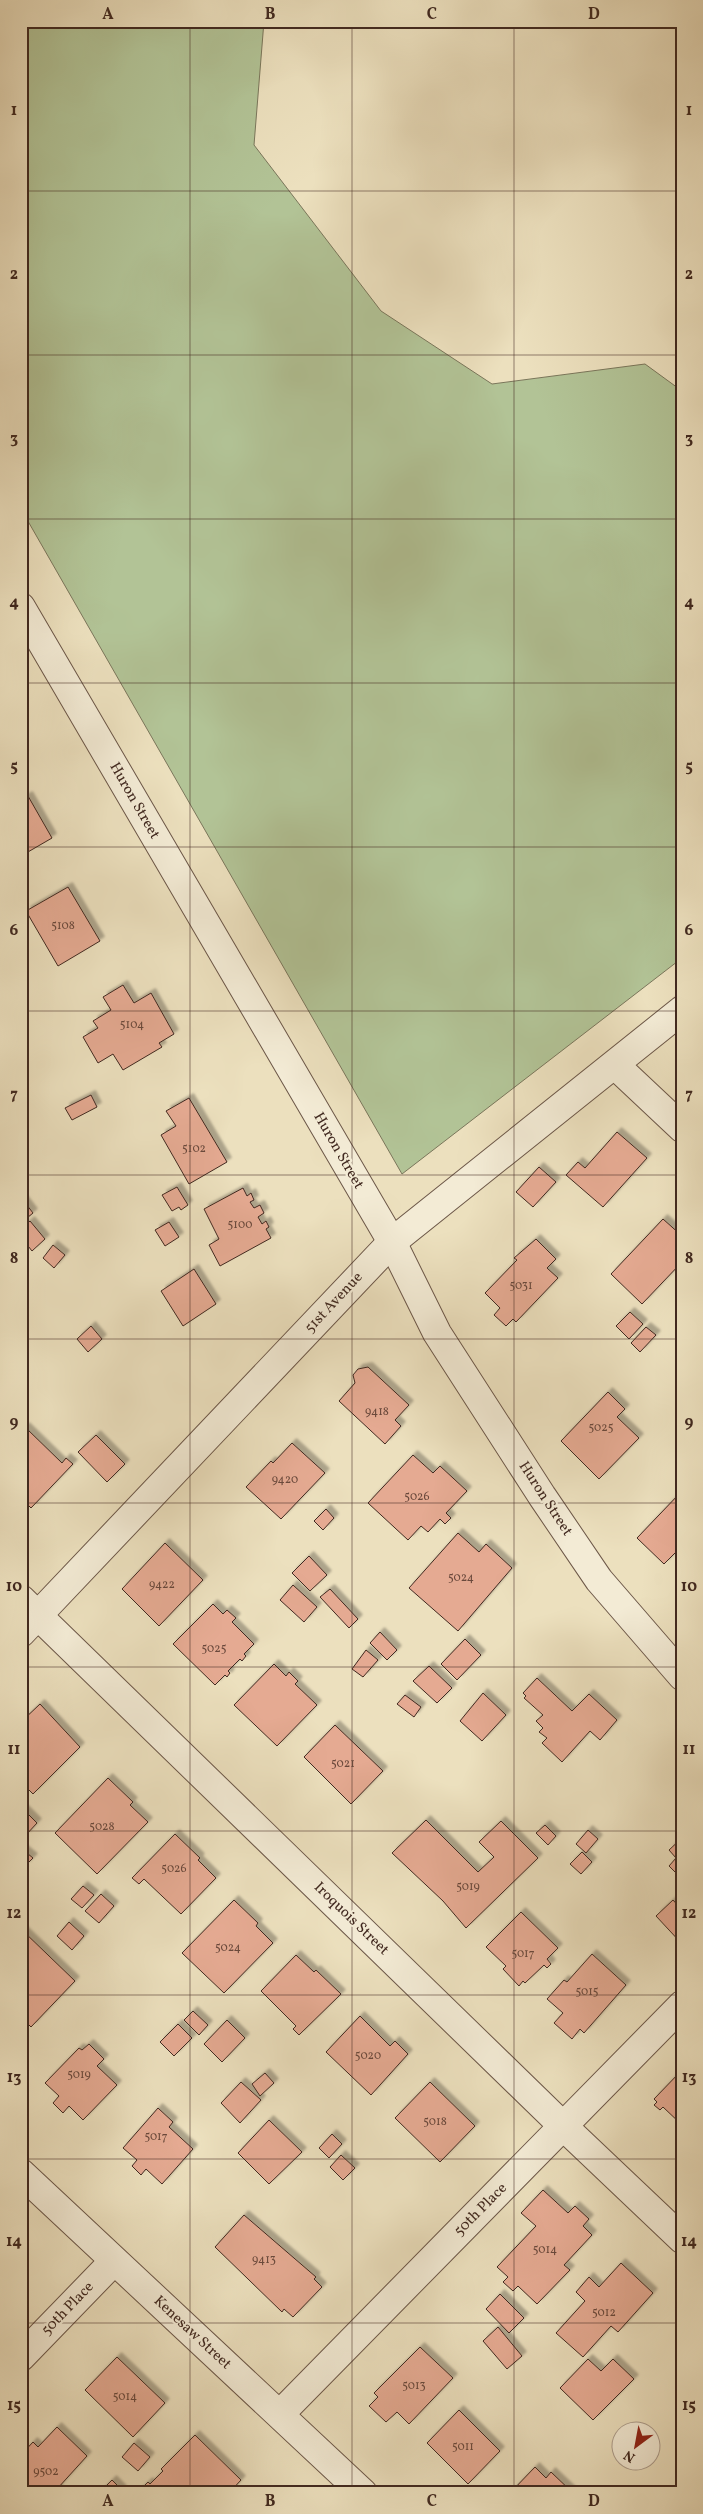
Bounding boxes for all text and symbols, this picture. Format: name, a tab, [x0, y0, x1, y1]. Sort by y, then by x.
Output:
text: A	[102, 4, 114, 26]
text: B	[265, 4, 276, 26]
text: C	[427, 4, 437, 26]
text: D	[588, 4, 600, 26]
text: 1	[11, 100, 17, 122]
text: 1	[686, 100, 692, 122]
text: 2	[10, 264, 18, 286]
text: 2	[685, 264, 693, 286]
text: 3	[10, 428, 18, 450]
text: 3	[685, 428, 693, 450]
text: 4	[9, 592, 19, 614]
text: 4	[684, 592, 694, 614]
text: 5	[10, 756, 18, 778]
text: 5	[685, 756, 693, 778]
street label: Huron Street	[104, 759, 164, 843]
house number: 5108	[51, 918, 75, 934]
text: 6	[10, 920, 19, 942]
text: 6	[685, 920, 694, 942]
house number: 5104	[120, 1017, 144, 1033]
text: 7	[10, 1084, 18, 1106]
text: 7	[685, 1084, 693, 1106]
street label: Huron Street	[308, 1109, 368, 1193]
house number: 5102	[182, 1141, 206, 1157]
house number: 5100	[227, 1217, 253, 1233]
text: 8	[10, 1248, 18, 1270]
text: 8	[685, 1248, 693, 1270]
street label: 51st Avenue	[300, 1268, 368, 1338]
house number: 5031	[509, 1278, 533, 1294]
house number: 9418	[365, 1404, 389, 1420]
text: 9	[10, 1412, 19, 1434]
text: 9	[685, 1412, 694, 1434]
house number: 5025	[589, 1420, 614, 1436]
street label: Huron Street	[513, 1458, 577, 1540]
house number: 9420	[272, 1472, 298, 1488]
house number: 5026	[404, 1489, 430, 1505]
house number: 5024	[448, 1570, 474, 1586]
text: 10	[6, 1576, 22, 1598]
text: 10	[681, 1576, 697, 1598]
house number: 9422	[149, 1577, 175, 1593]
house number: 5025	[202, 1641, 227, 1657]
text: 11	[8, 1739, 20, 1761]
text: 11	[683, 1739, 695, 1761]
house number: 5021	[331, 1756, 355, 1772]
house number: 5028	[89, 1819, 115, 1835]
house number: 5026	[161, 1861, 187, 1877]
street label: Iroquois Street	[309, 1878, 393, 1960]
house number: 5019	[456, 1879, 480, 1895]
text: 12	[7, 1903, 21, 1925]
text: 12	[682, 1903, 696, 1925]
house number: 5024	[215, 1940, 241, 1956]
house number: 5017	[511, 1946, 535, 1962]
house number: 5015	[575, 1984, 599, 2000]
house number: 5020	[355, 2048, 381, 2064]
text: 13	[7, 2067, 21, 2089]
house number: 5019	[67, 2067, 91, 2083]
text: 13	[682, 2067, 696, 2089]
house number: 5018	[423, 2114, 447, 2130]
house number: 5017	[144, 2129, 168, 2145]
street label: 50th Place	[450, 2179, 512, 2241]
text: 14	[6, 2231, 22, 2253]
text: 14	[681, 2231, 697, 2253]
house number: 5014	[533, 2242, 557, 2258]
house number: 9413	[252, 2252, 276, 2268]
street label: 50th Place	[37, 2277, 99, 2341]
street label: Kenesaw Street	[148, 2291, 236, 2375]
house number: 5012	[592, 2305, 616, 2321]
house number: 5013	[402, 2378, 426, 2394]
house number: 5014	[113, 2389, 137, 2405]
text: 15	[7, 2395, 21, 2417]
text: 15	[682, 2395, 696, 2417]
north arrow	[610, 2422, 660, 2472]
house number: 5011	[452, 2439, 474, 2455]
text: N	[621, 2445, 639, 2467]
house number: 9502	[33, 2464, 59, 2480]
text: A	[102, 2491, 114, 2513]
text: B	[265, 2491, 276, 2513]
text: C	[427, 2491, 437, 2513]
text: D	[588, 2491, 600, 2513]

